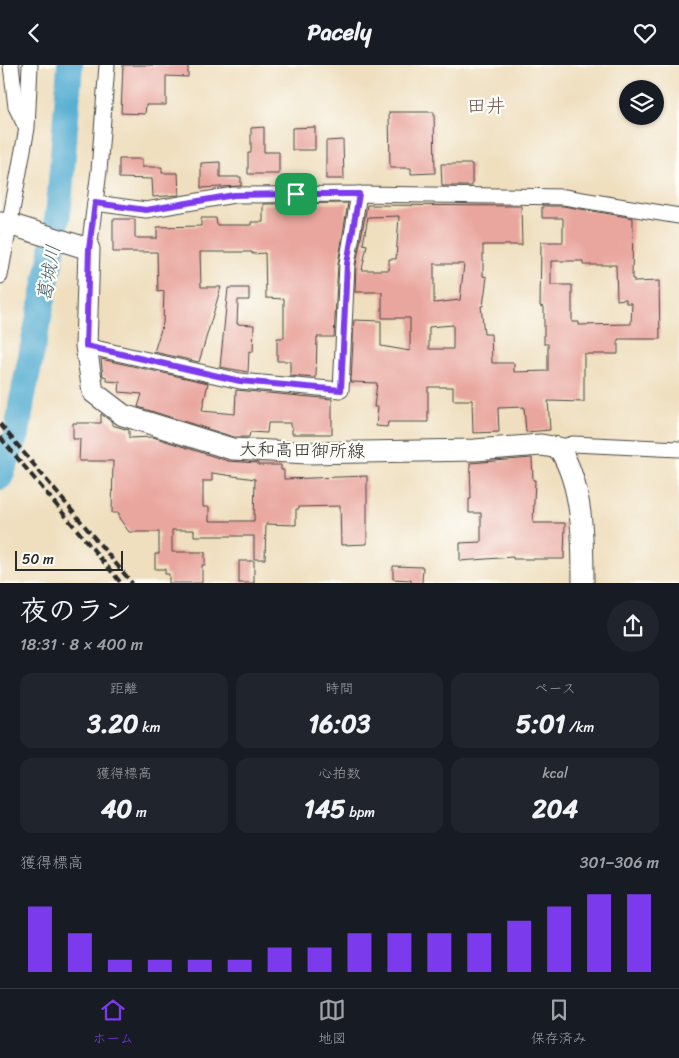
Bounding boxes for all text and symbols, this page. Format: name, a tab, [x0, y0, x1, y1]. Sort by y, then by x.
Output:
text: Pacely	[307, 13, 372, 52]
icon: back	[20, 19, 48, 47]
icon: heart	[631, 19, 659, 47]
map controls	[619, 80, 664, 125]
button: layers	[619, 80, 664, 125]
district label: 田井	[467, 89, 505, 122]
pin	[275, 173, 317, 215]
icon: arrive	[282, 180, 310, 208]
water label: 葛城川	[27, 242, 70, 304]
street label: 大和高田御所線	[239, 433, 365, 467]
text: 50 m	[22, 547, 54, 572]
scale bar	[15, 548, 122, 571]
text: 夜のラン	[20, 586, 132, 635]
button: share	[607, 600, 659, 652]
text: 18:31 · 8 × 400 m	[20, 630, 143, 659]
text: 距離	[110, 676, 138, 701]
text: 時間	[325, 676, 353, 701]
text: ペース	[535, 676, 576, 701]
text: 3.20	[87, 701, 139, 746]
text: 16:03	[308, 701, 371, 746]
text: 5:01	[516, 701, 565, 746]
text: km	[139, 715, 161, 740]
text: /km	[565, 715, 594, 740]
text: 獲得標高	[96, 761, 152, 786]
text: 心拍数	[318, 761, 360, 786]
text: kcal	[542, 761, 568, 786]
text: 40	[101, 786, 132, 831]
text: 145	[304, 786, 346, 831]
text: 204	[532, 786, 578, 831]
text: m	[132, 800, 147, 825]
text: bpm	[346, 800, 375, 825]
text: 獲得標高	[20, 848, 84, 877]
text: 301–306 m	[580, 848, 659, 877]
tab: ホーム	[92, 996, 134, 1051]
tab: 地図	[318, 996, 346, 1051]
tab: 保存済み	[531, 996, 587, 1051]

